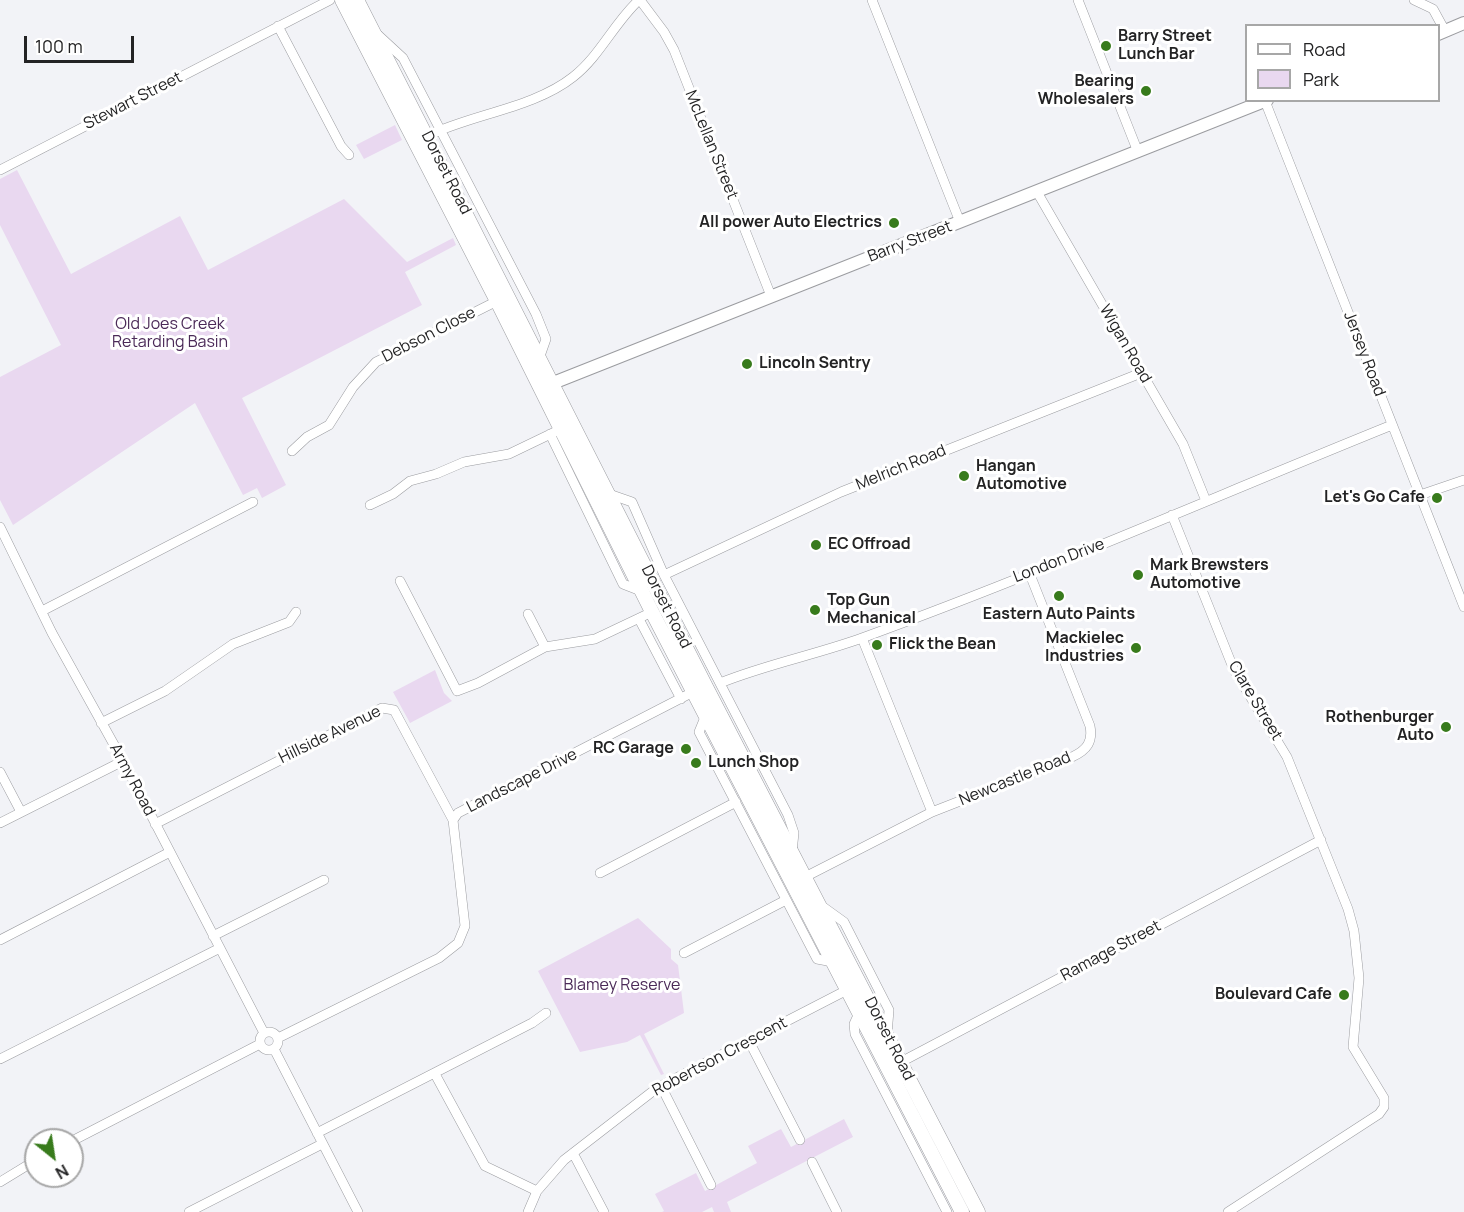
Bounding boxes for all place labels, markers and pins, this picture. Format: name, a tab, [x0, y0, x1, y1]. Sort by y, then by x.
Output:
place label: Barry Street Lunch Bar	[1118, 27, 1212, 65]
marker: Barry Street Lunch Bar	[1099, 39, 1113, 53]
place label: Bearing Wholesalers	[1038, 72, 1134, 110]
marker: Bearing Wholesalers	[1139, 84, 1153, 98]
place label: All power Auto Electrics	[699, 213, 882, 233]
marker: All power Auto Electrics	[887, 216, 901, 230]
place label: Lincoln Sentry	[759, 354, 870, 374]
marker: Lincoln Sentry	[740, 357, 754, 371]
place label: Hangan Automotive	[976, 457, 1067, 495]
marker: Hangan Automotive	[957, 469, 971, 483]
place label: Let's Go Cafe	[1324, 488, 1425, 508]
marker: Let's Go Cafe	[1430, 491, 1444, 505]
place label: EC Offroad	[828, 535, 911, 555]
marker: EC Offroad	[809, 538, 823, 552]
place label: Mark Brewsters Automotive	[1150, 556, 1269, 594]
marker: Mark Brewsters Automotive	[1131, 568, 1145, 582]
marker: Eastern Auto Paints	[1052, 589, 1066, 603]
place label: Top Gun Mechanical	[827, 591, 916, 629]
marker: Top Gun Mechanical	[808, 603, 822, 617]
place label: Eastern Auto Paints	[983, 605, 1135, 625]
place label: Mackielec Industries	[1045, 629, 1124, 667]
place label: Flick the Bean	[889, 635, 996, 655]
marker: Flick the Bean	[870, 638, 884, 652]
marker: Mackielec Industries	[1129, 641, 1143, 655]
place label: Rothenburger Auto	[1325, 708, 1434, 746]
marker: Rothenburger Auto	[1439, 720, 1453, 734]
place label: RC Garage	[593, 739, 674, 759]
marker: RC Garage	[679, 742, 693, 756]
place label: Lunch Shop	[708, 753, 799, 773]
marker: Lunch Shop	[689, 756, 703, 770]
place label: Boulevard Cafe	[1215, 985, 1332, 1005]
marker: Boulevard Cafe	[1337, 988, 1351, 1002]

